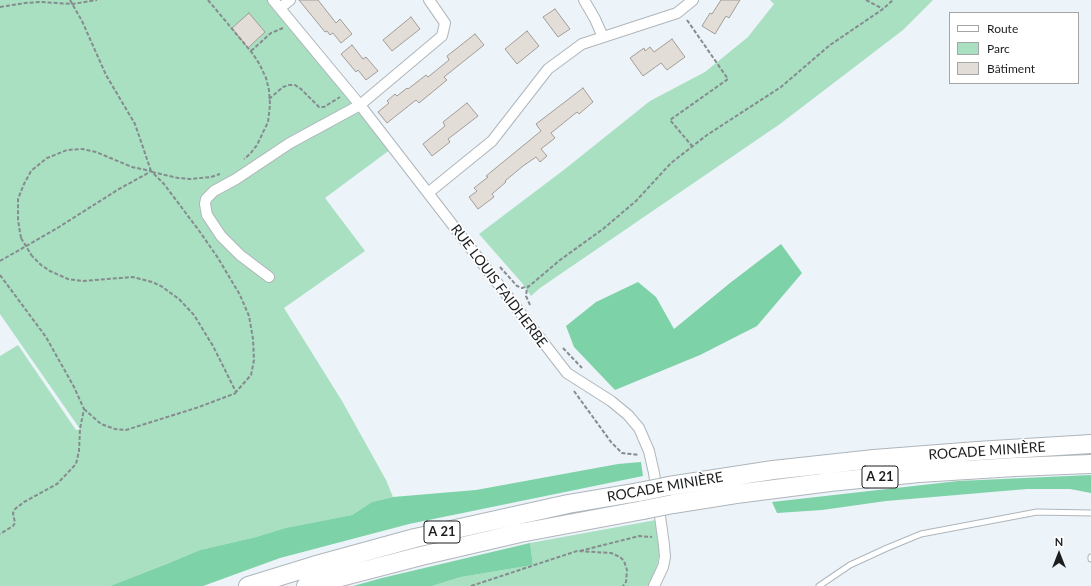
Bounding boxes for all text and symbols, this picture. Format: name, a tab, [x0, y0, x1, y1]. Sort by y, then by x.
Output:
legend	[949, 12, 1079, 84]
text: Route	[987, 21, 1018, 36]
text: Parc	[987, 41, 1010, 56]
text: Bâtiment	[987, 61, 1035, 76]
street label: RUE LOUIS FAIDHERBE	[447, 221, 551, 351]
street label: ROCADE MINIÈRE	[928, 439, 1046, 463]
road number: A 21	[862, 466, 898, 488]
street label: ROCADE MINIÈRE	[606, 469, 724, 505]
road number: A 21	[424, 521, 460, 543]
north arrow	[1039, 534, 1079, 574]
text: N	[1055, 535, 1063, 548]

